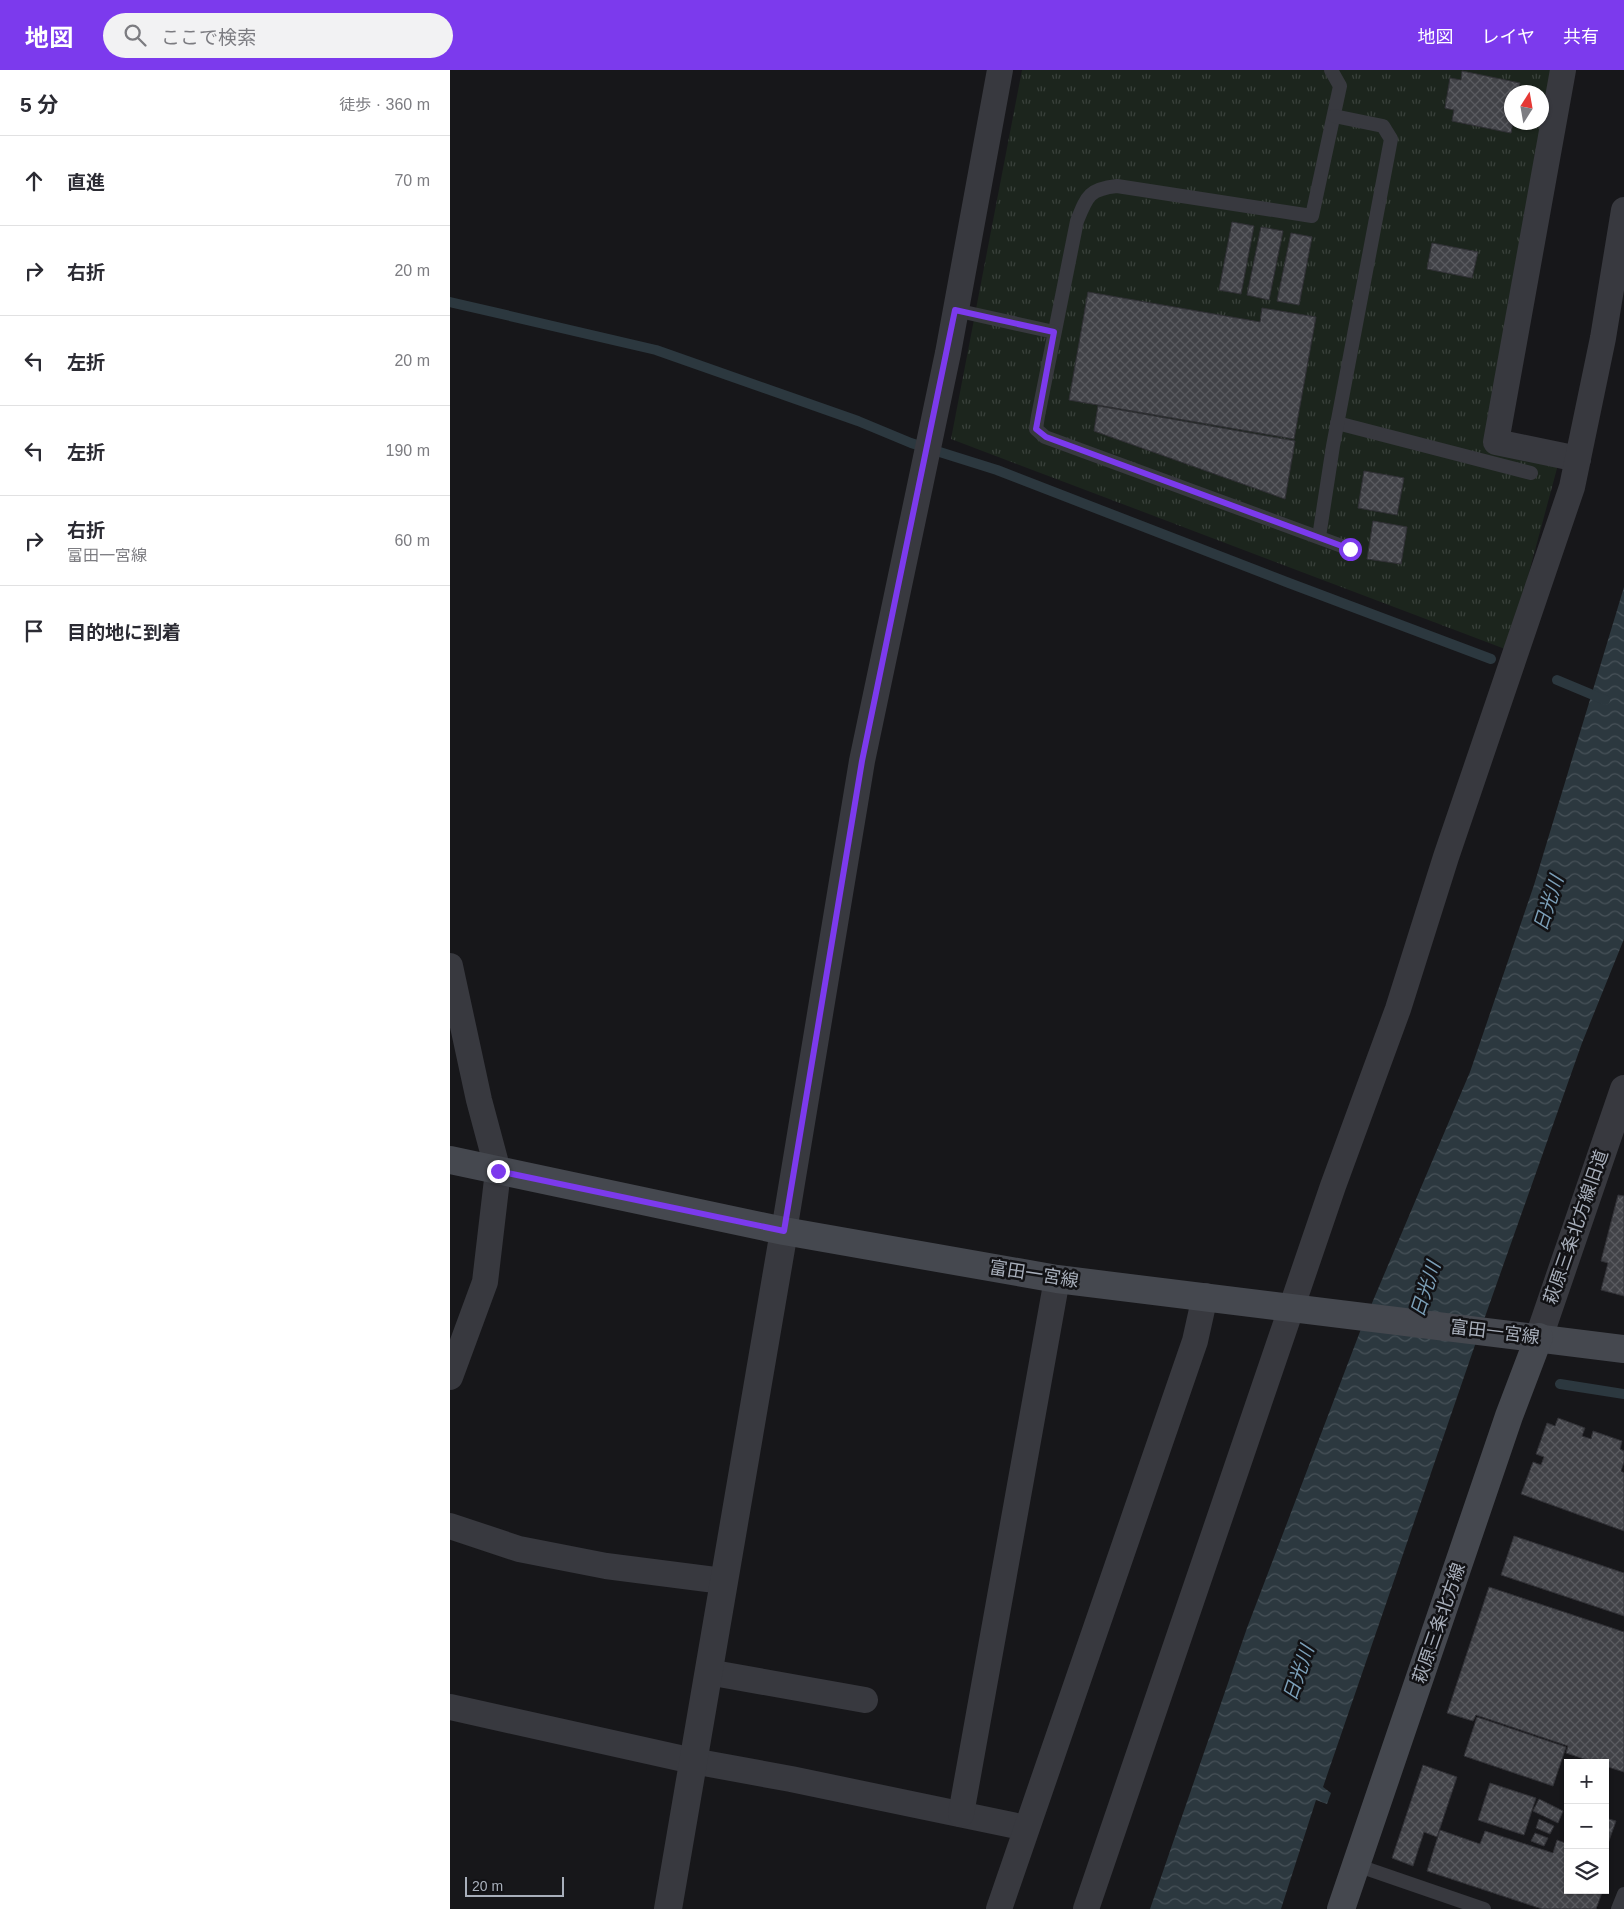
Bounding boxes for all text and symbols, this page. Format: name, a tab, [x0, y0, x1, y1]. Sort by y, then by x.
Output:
search box	[103, 13, 453, 58]
icon: search	[121, 21, 149, 49]
text: 地図	[25, 24, 73, 51]
text: ここで検索	[161, 27, 256, 48]
text: 地図	[1418, 27, 1454, 47]
text: レイヤ	[1482, 27, 1535, 47]
text: 共有	[1563, 27, 1599, 47]
north arrow	[1504, 85, 1549, 130]
text: 5 分	[20, 93, 59, 116]
text: 徒歩 · 360 m	[339, 96, 430, 113]
icon: ahead	[20, 167, 48, 195]
text: 直進	[67, 172, 105, 193]
text: 70 m	[394, 172, 430, 189]
icon: right	[20, 257, 48, 285]
text: 右折	[67, 262, 105, 283]
text: 20 m	[394, 262, 430, 279]
icon: left	[20, 347, 48, 375]
text: 左折	[67, 352, 105, 373]
text: 20 m	[394, 352, 430, 369]
icon: left	[20, 437, 48, 465]
text: 左折	[67, 442, 105, 463]
text: 190 m	[386, 442, 430, 459]
text: 右折	[67, 520, 105, 541]
icon: right	[20, 527, 48, 555]
text: 60 m	[394, 532, 430, 549]
route start	[1339, 538, 1362, 561]
text: 富田一宮線	[67, 547, 147, 564]
icon: arrive	[20, 617, 48, 645]
text: 目的地に到着	[67, 622, 181, 643]
water label: 日光川	[1530, 871, 1568, 934]
street label: 萩原三条北方線旧道	[1540, 1147, 1612, 1307]
route end	[487, 1160, 510, 1183]
street label: 富田一宮線	[988, 1257, 1080, 1291]
water label: 日光川	[1407, 1257, 1445, 1320]
street label: 富田一宮線	[1449, 1317, 1541, 1347]
street label: 萩原三条北方線	[1409, 1560, 1469, 1686]
water label: 日光川	[1279, 1641, 1318, 1704]
map controls	[1564, 1759, 1609, 1894]
button: +	[1564, 1759, 1609, 1804]
button: −	[1564, 1804, 1609, 1849]
button: layers	[1564, 1849, 1609, 1894]
scale bar	[465, 1874, 564, 1897]
text: 20 m	[472, 1878, 503, 1894]

